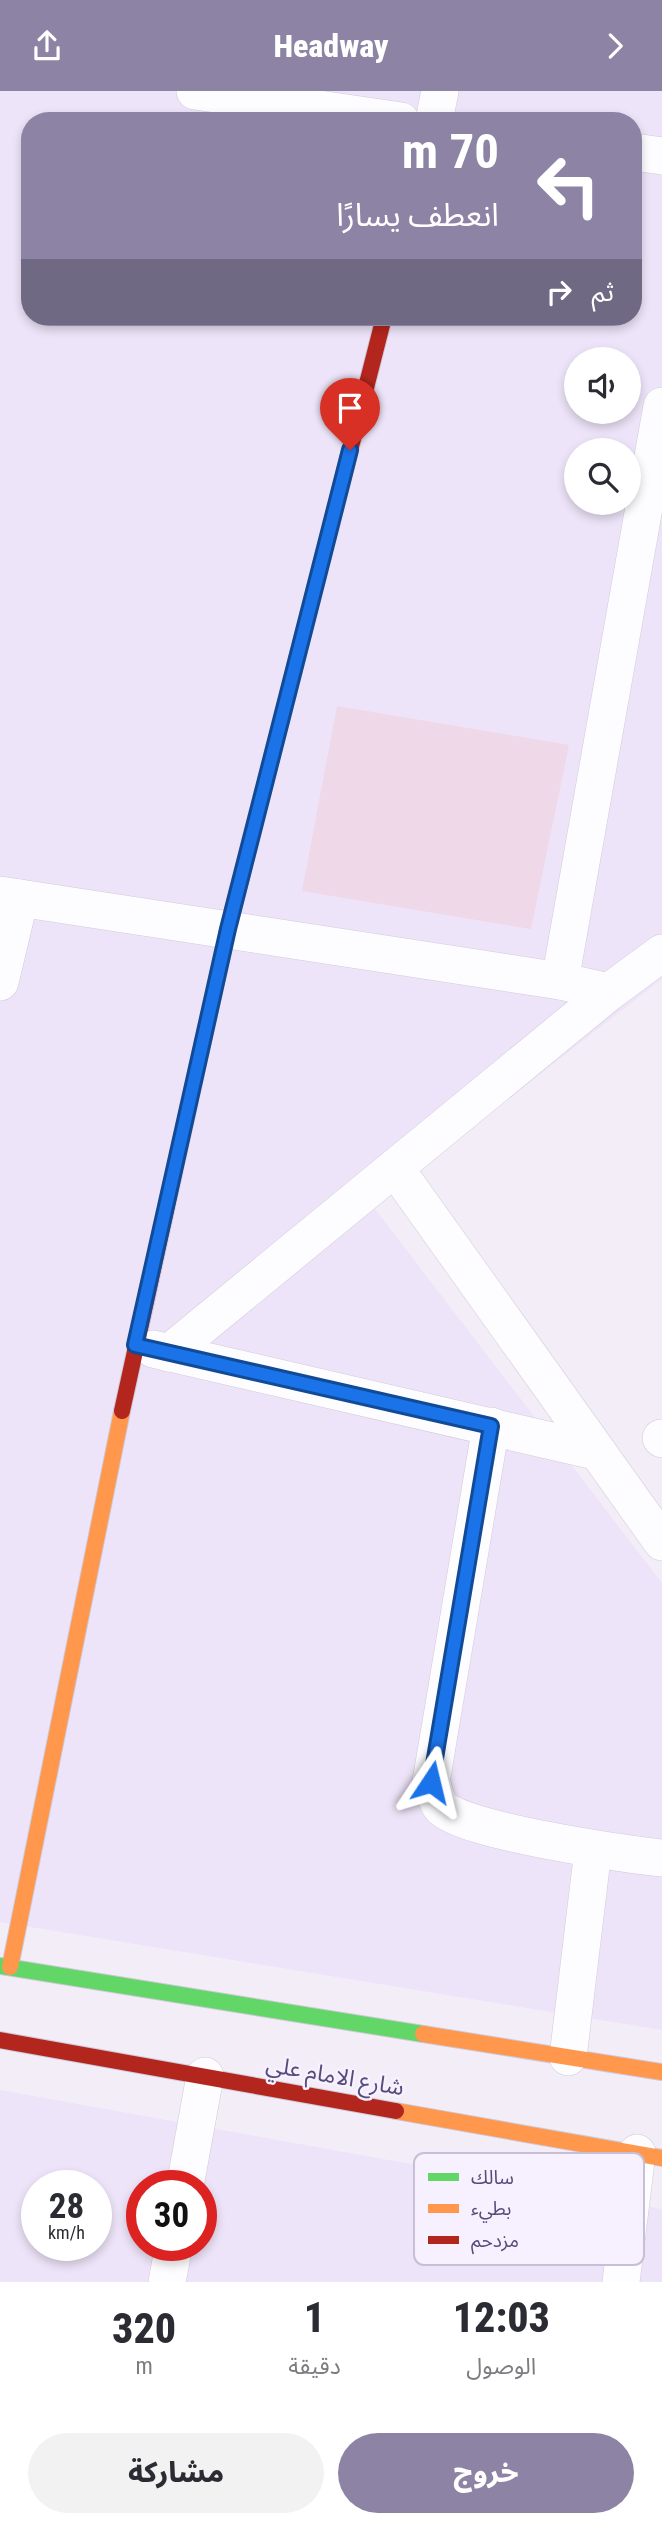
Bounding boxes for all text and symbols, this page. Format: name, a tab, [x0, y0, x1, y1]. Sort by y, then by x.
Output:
icon: share	[28, 27, 66, 65]
text: Headway	[273, 27, 389, 65]
icon: forward	[596, 27, 634, 65]
text: 70 m	[402, 123, 499, 180]
icon: left	[523, 140, 614, 231]
text: انعطف يسارًا	[336, 196, 499, 234]
icon: right	[540, 273, 578, 311]
text: ثم	[592, 277, 614, 307]
map controls	[564, 347, 641, 515]
button: sound	[564, 347, 641, 424]
pin	[320, 378, 380, 450]
icon: arrive	[331, 389, 369, 427]
button: search	[564, 438, 641, 515]
position arrow	[394, 1745, 468, 1819]
street label: شارع الامام علي	[263, 2051, 406, 2105]
legend	[414, 2153, 644, 2265]
text: سالك	[471, 2166, 514, 2189]
speed limit sign: 30	[126, 2170, 217, 2261]
text: 28	[49, 2186, 84, 2227]
text: بطيء	[471, 2197, 511, 2223]
text: km/h	[48, 2222, 85, 2243]
text: مزدحم	[471, 2229, 519, 2255]
text: 1	[304, 2293, 325, 2342]
text: 12:03	[453, 2293, 550, 2342]
text: 320	[112, 2304, 176, 2353]
text: m	[135, 2353, 153, 2380]
text: دقيقة	[288, 2353, 341, 2380]
text: الوصول	[466, 2353, 536, 2380]
button: مشاركة	[28, 2433, 324, 2513]
button: خروج	[338, 2433, 634, 2513]

